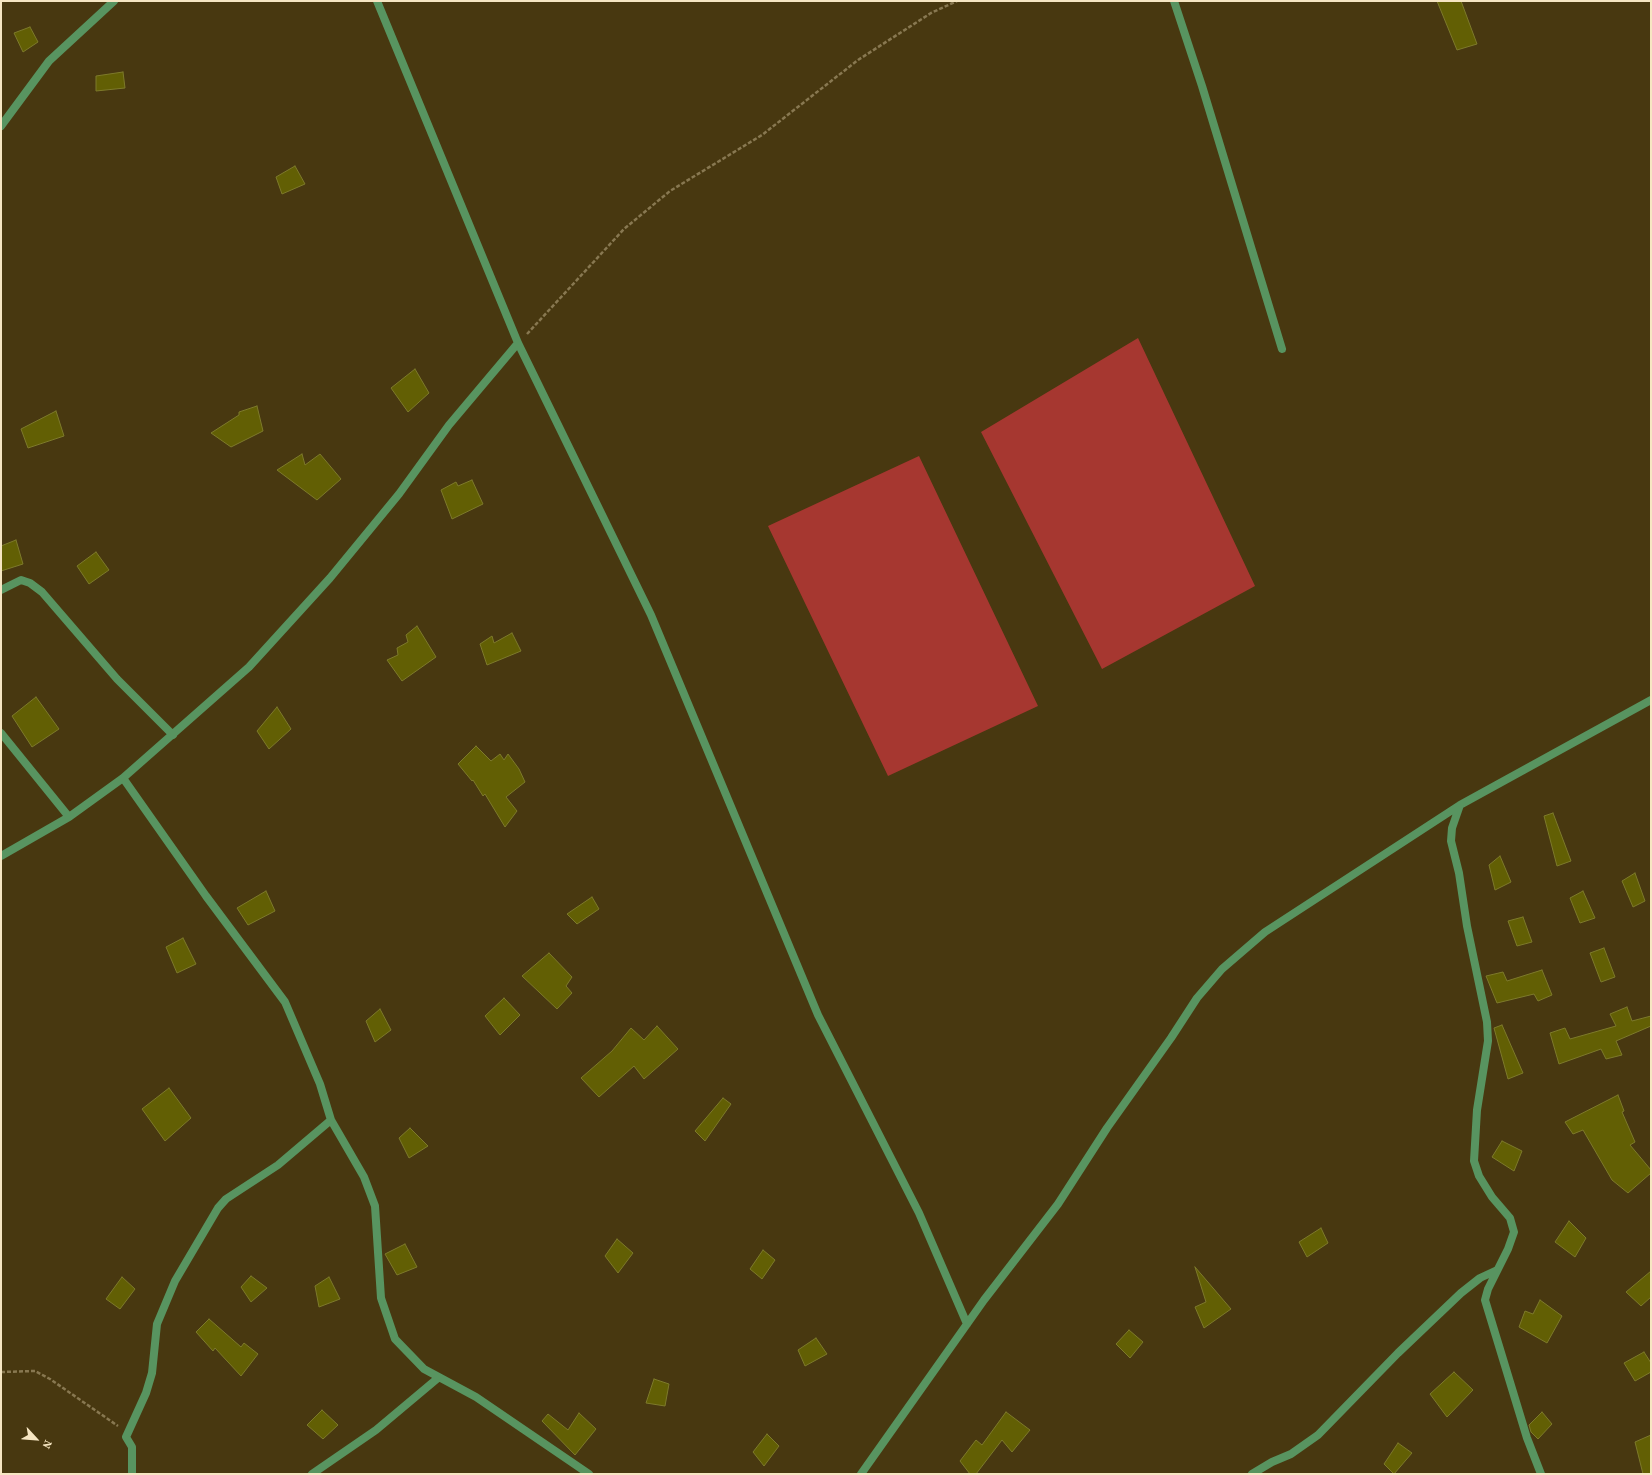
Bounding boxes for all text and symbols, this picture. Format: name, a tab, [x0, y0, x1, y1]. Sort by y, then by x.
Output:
north arrow	[16, 1419, 56, 1459]
text: N	[39, 1438, 56, 1451]

